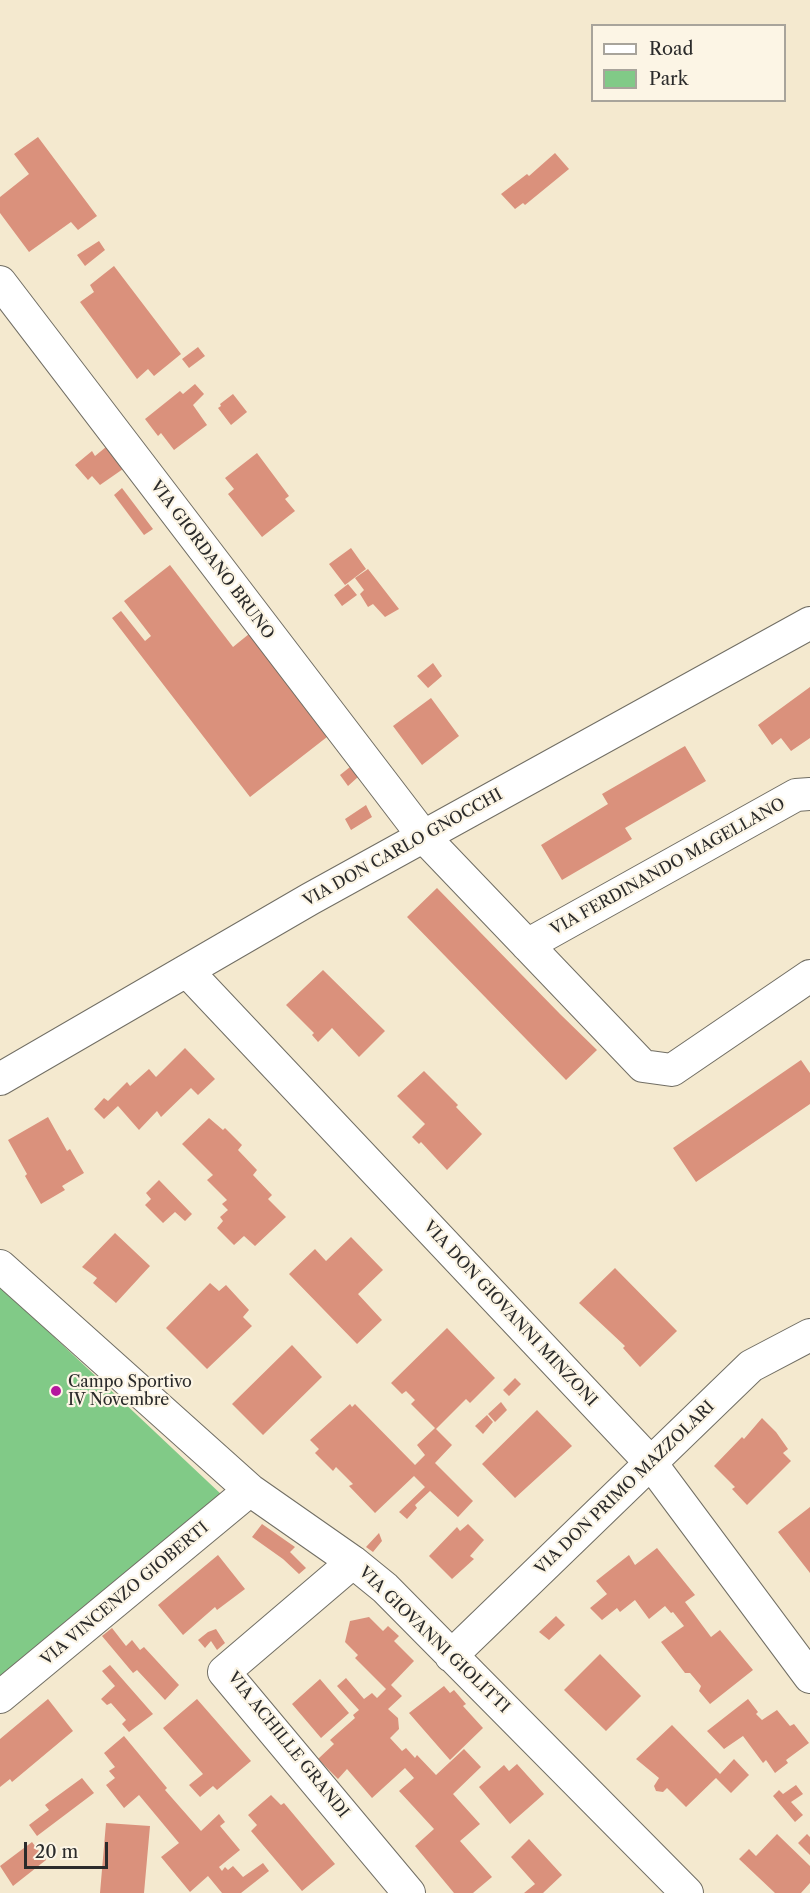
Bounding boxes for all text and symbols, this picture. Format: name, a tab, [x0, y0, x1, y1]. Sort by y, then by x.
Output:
legend	[591, 24, 786, 102]
text: Road	[649, 38, 694, 60]
text: Park	[649, 68, 688, 90]
street label: VIA GIORDANO BRUNO	[146, 477, 278, 643]
street label: VIA DON CARLO GNOCCHI	[300, 785, 506, 911]
street label: VIA FERDINANDO MAGELLANO	[547, 794, 789, 940]
street label: VIA DON GIOVANNI MINZONI	[419, 1217, 601, 1411]
place label: Campo Sportivo IV Novembre	[68, 1372, 192, 1410]
marker: Campo Sportivo IV Novembre	[49, 1384, 63, 1398]
street label: VIA DON PRIMO MAZZOLARI	[531, 1397, 719, 1579]
street label: VIA VINCENZO GIOBERTI	[37, 1518, 213, 1670]
street label: VIA GIOVANNI GIOLITTI	[355, 1563, 513, 1717]
street label: VIA ACHILLE GRANDI	[223, 1668, 353, 1822]
scale bar	[27, 1830, 111, 1868]
text: 20 m	[35, 1841, 78, 1863]

